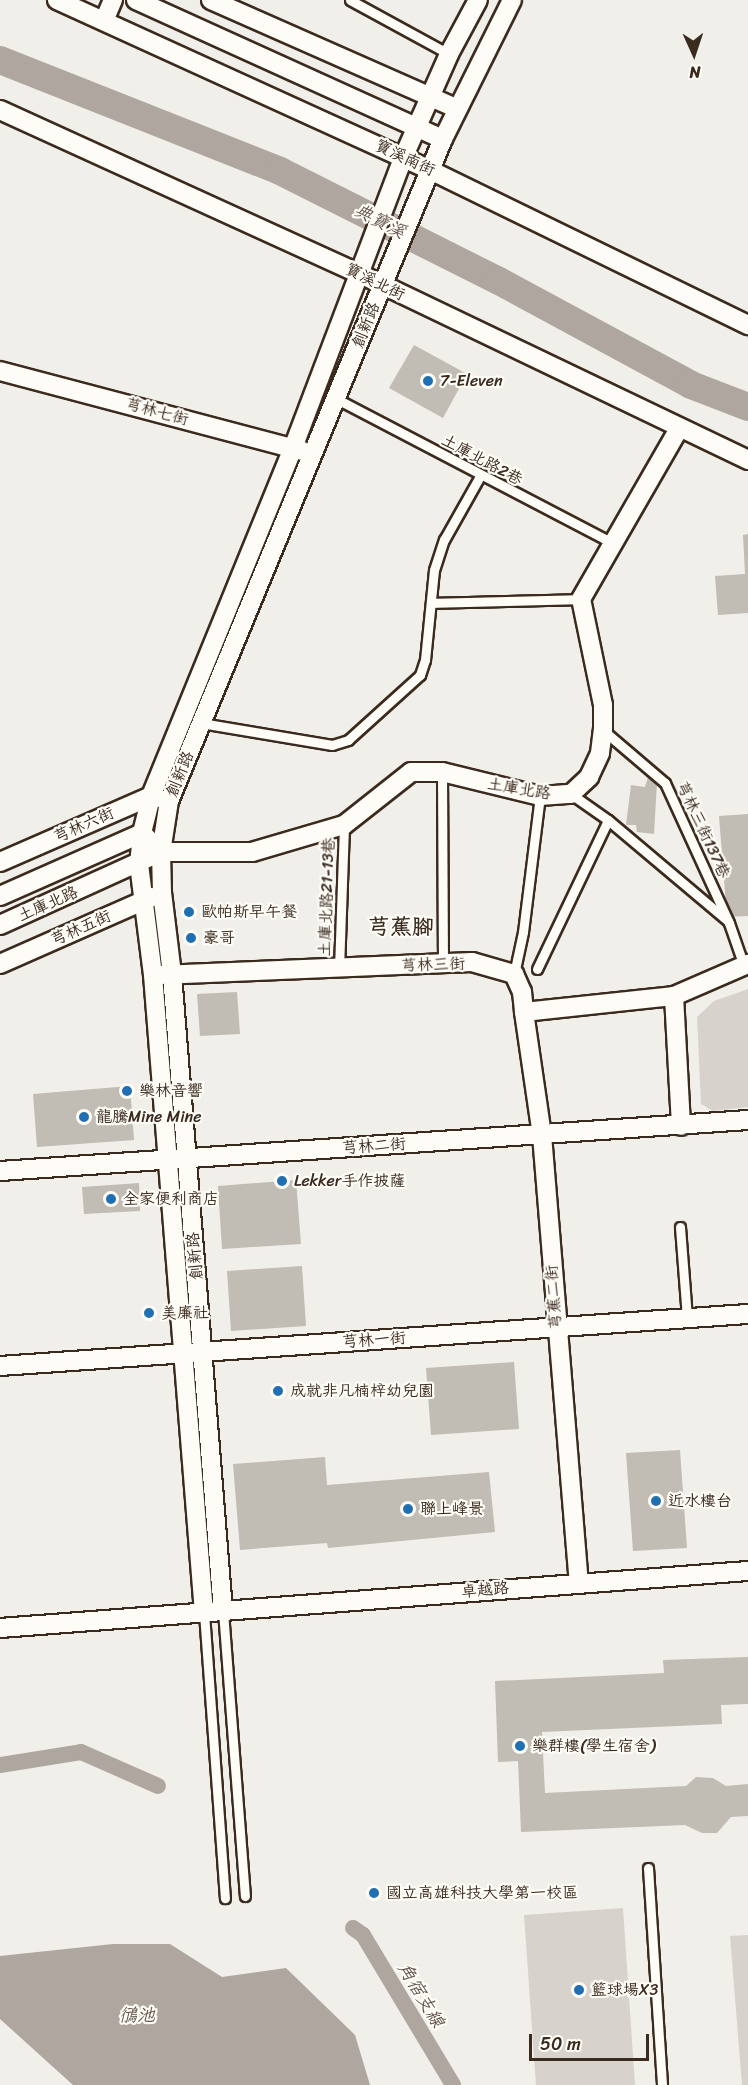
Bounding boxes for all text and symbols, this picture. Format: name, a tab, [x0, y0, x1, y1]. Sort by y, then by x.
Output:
north arrow	[664, 24, 724, 84]
text: N	[689, 58, 701, 87]
street label: 寶溪南街	[372, 136, 438, 180]
water label: 典寶溪	[351, 199, 409, 243]
street label: 寶溪北街	[342, 259, 408, 305]
street label: 創新路	[348, 299, 384, 351]
place label: 7-Eleven	[440, 371, 503, 391]
marker: 7-Eleven	[421, 374, 435, 388]
street label: 芎林七街	[124, 394, 190, 430]
street label: 土庫北路2巷	[438, 431, 526, 489]
street label: 創新路	[162, 748, 198, 800]
street label: 土庫北路	[486, 775, 552, 803]
street label: 芎林三街137巷	[672, 778, 734, 882]
street label: 芎林六街	[51, 803, 117, 847]
street label: 土庫北路21-13巷	[315, 837, 339, 957]
street label: 土庫北路	[15, 882, 81, 926]
place label: 歐帕斯早午餐	[201, 902, 297, 922]
marker: 歐帕斯早午餐	[182, 905, 196, 919]
street label: 芎林五街	[48, 906, 114, 950]
district label: 芎蕉腳	[368, 914, 434, 940]
place label: 豪哥	[203, 928, 235, 948]
marker: 豪哥	[184, 931, 198, 945]
street label: 芎林三街	[401, 954, 465, 976]
place label: 樂林音響	[139, 1081, 203, 1101]
marker: 樂林音響	[120, 1084, 134, 1098]
place label: 龍騰Mine Mine	[96, 1107, 201, 1127]
marker: 龍騰Mine Mine	[77, 1110, 91, 1124]
street label: 芎林二街	[341, 1134, 407, 1158]
place label: Lekker手作披薩	[294, 1171, 405, 1191]
marker: Lekker手作披薩	[275, 1174, 289, 1188]
place label: 全家便利商店	[123, 1189, 219, 1209]
marker: 全家便利商店	[104, 1192, 118, 1206]
street label: 創新路	[183, 1231, 207, 1281]
street label: 芎蕉二街	[542, 1264, 566, 1330]
place label: 美廉社	[161, 1303, 209, 1323]
marker: 美廉社	[142, 1306, 156, 1320]
street label: 芎林一街	[341, 1328, 407, 1352]
place label: 成就非凡楠梓幼兒園	[290, 1381, 434, 1401]
marker: 成就非凡楠梓幼兒園	[271, 1384, 285, 1398]
place label: 近水樓台	[668, 1491, 732, 1511]
marker: 近水樓台	[649, 1494, 663, 1508]
place label: 聯上峰景	[420, 1499, 484, 1519]
marker: 聯上峰景	[401, 1502, 415, 1516]
street label: 卓越路	[460, 1578, 510, 1602]
place label: 樂群樓(學生宿舍)	[532, 1736, 655, 1756]
marker: 樂群樓(學生宿舍)	[513, 1739, 527, 1753]
place label: 國立高雄科技大學第一校區	[386, 1883, 578, 1903]
marker: 國立高雄科技大學第一校區	[367, 1886, 381, 1900]
water label: 角宿支線	[393, 1959, 449, 2031]
place label: 籃球場X3	[591, 1980, 658, 2000]
marker: 籃球場X3	[572, 1983, 586, 1997]
water label: 鴴池	[119, 2004, 155, 2026]
scale bar	[532, 2022, 652, 2060]
text: 50 m	[540, 2028, 581, 2060]

